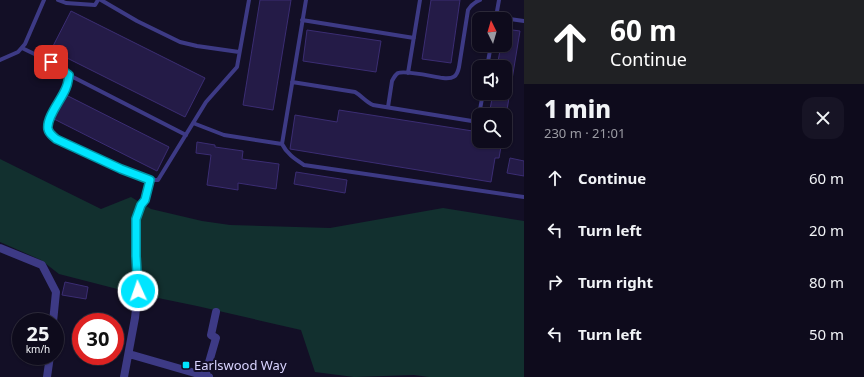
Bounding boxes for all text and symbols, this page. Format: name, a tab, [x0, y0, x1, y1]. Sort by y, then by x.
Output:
text: 60 m	[610, 11, 677, 49]
north arrow	[472, 12, 512, 52]
map controls	[472, 12, 512, 148]
icon: ahead	[544, 16, 596, 68]
pin	[34, 45, 68, 79]
text: Continue	[610, 47, 687, 71]
icon: arrive	[40, 51, 62, 73]
button: sound	[472, 60, 512, 100]
text: 1 min	[544, 92, 611, 125]
button: close	[802, 97, 844, 139]
button: search	[472, 108, 512, 148]
text: 230 m · 21:01	[544, 124, 625, 142]
icon: ahead	[544, 167, 566, 189]
text: Continue	[578, 168, 646, 188]
text: 60 m	[809, 168, 844, 188]
icon: left	[544, 219, 566, 241]
text: Turn left	[578, 220, 642, 240]
text: 20 m	[809, 220, 844, 240]
position arrow	[117, 270, 159, 312]
icon: right	[544, 271, 566, 293]
text: Turn right	[578, 272, 653, 292]
text: 80 m	[809, 272, 844, 292]
speed limit sign: 30	[72, 313, 124, 365]
text: 25	[27, 320, 49, 347]
icon: left	[544, 323, 566, 345]
text: Turn left	[578, 324, 642, 344]
text: 50 m	[809, 324, 844, 344]
text: km/h	[26, 342, 50, 356]
place label: Earlswood Way	[194, 356, 287, 374]
marker: Earlswood Way	[181, 360, 191, 370]

